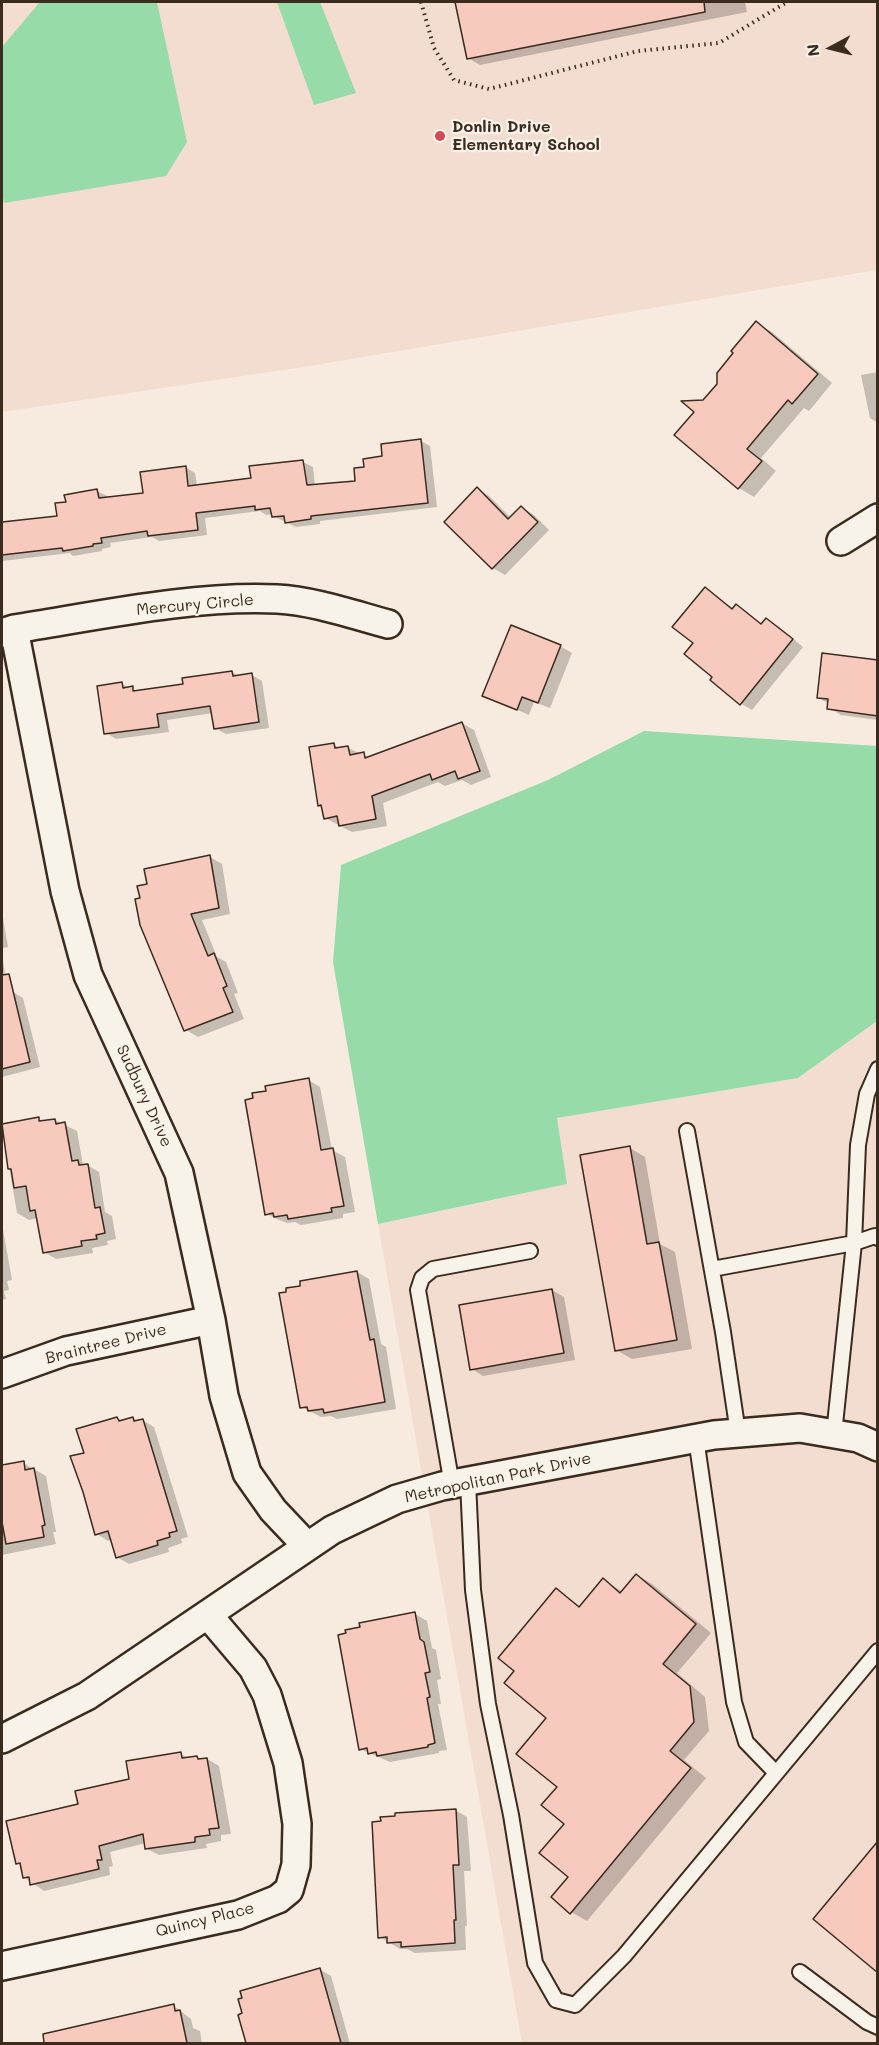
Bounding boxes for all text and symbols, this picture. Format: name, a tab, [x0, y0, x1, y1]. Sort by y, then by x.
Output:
north arrow	[801, 18, 861, 78]
text: N	[801, 43, 824, 58]
place label: Donlin Drive Elementary School	[452, 117, 600, 155]
marker: Donlin Drive Elementary School	[433, 129, 447, 143]
street label: Mercury Circle	[135, 590, 255, 620]
street label: Sudbury Drive	[112, 1042, 176, 1150]
street label: Braintree Drive	[44, 1320, 168, 1368]
street label: Metropolitan Park Drive	[403, 1449, 593, 1507]
street label: Quincy Place	[154, 1898, 256, 1942]

